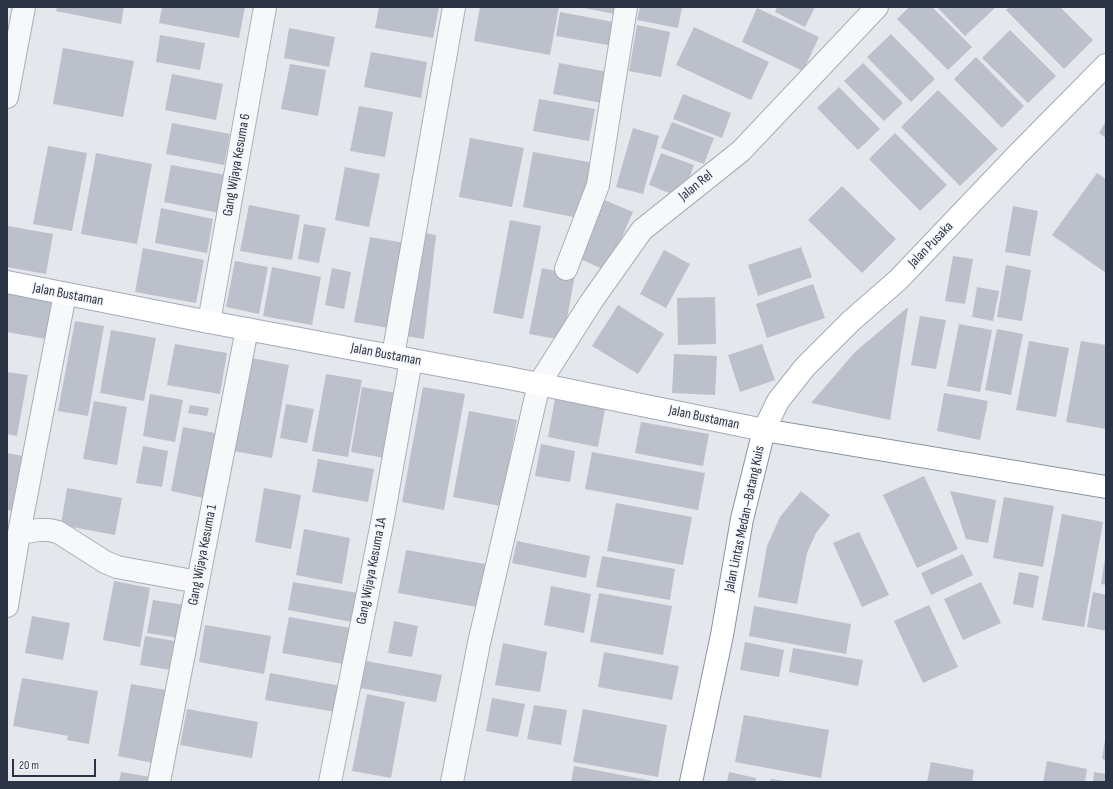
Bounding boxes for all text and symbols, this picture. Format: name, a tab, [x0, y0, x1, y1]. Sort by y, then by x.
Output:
street label: Gang Wijaya Kesuma 6	[220, 112, 254, 218]
street label: Jalan Rel	[676, 167, 716, 205]
street label: Jalan Pusaka	[905, 219, 957, 271]
street label: Jalan Bustaman	[31, 280, 105, 310]
street label: Jalan Bustaman	[349, 340, 423, 370]
street label: Jalan Bustaman	[667, 402, 741, 434]
street label: Jalan Lintas Medan–Batang Kuis	[721, 444, 769, 594]
street label: Gang Wijaya Kesuma 1	[185, 503, 221, 607]
street label: Gang Wijaya Kesuma 1A	[353, 516, 391, 626]
scale bar	[14, 751, 98, 777]
text: 20 m	[19, 758, 39, 773]

